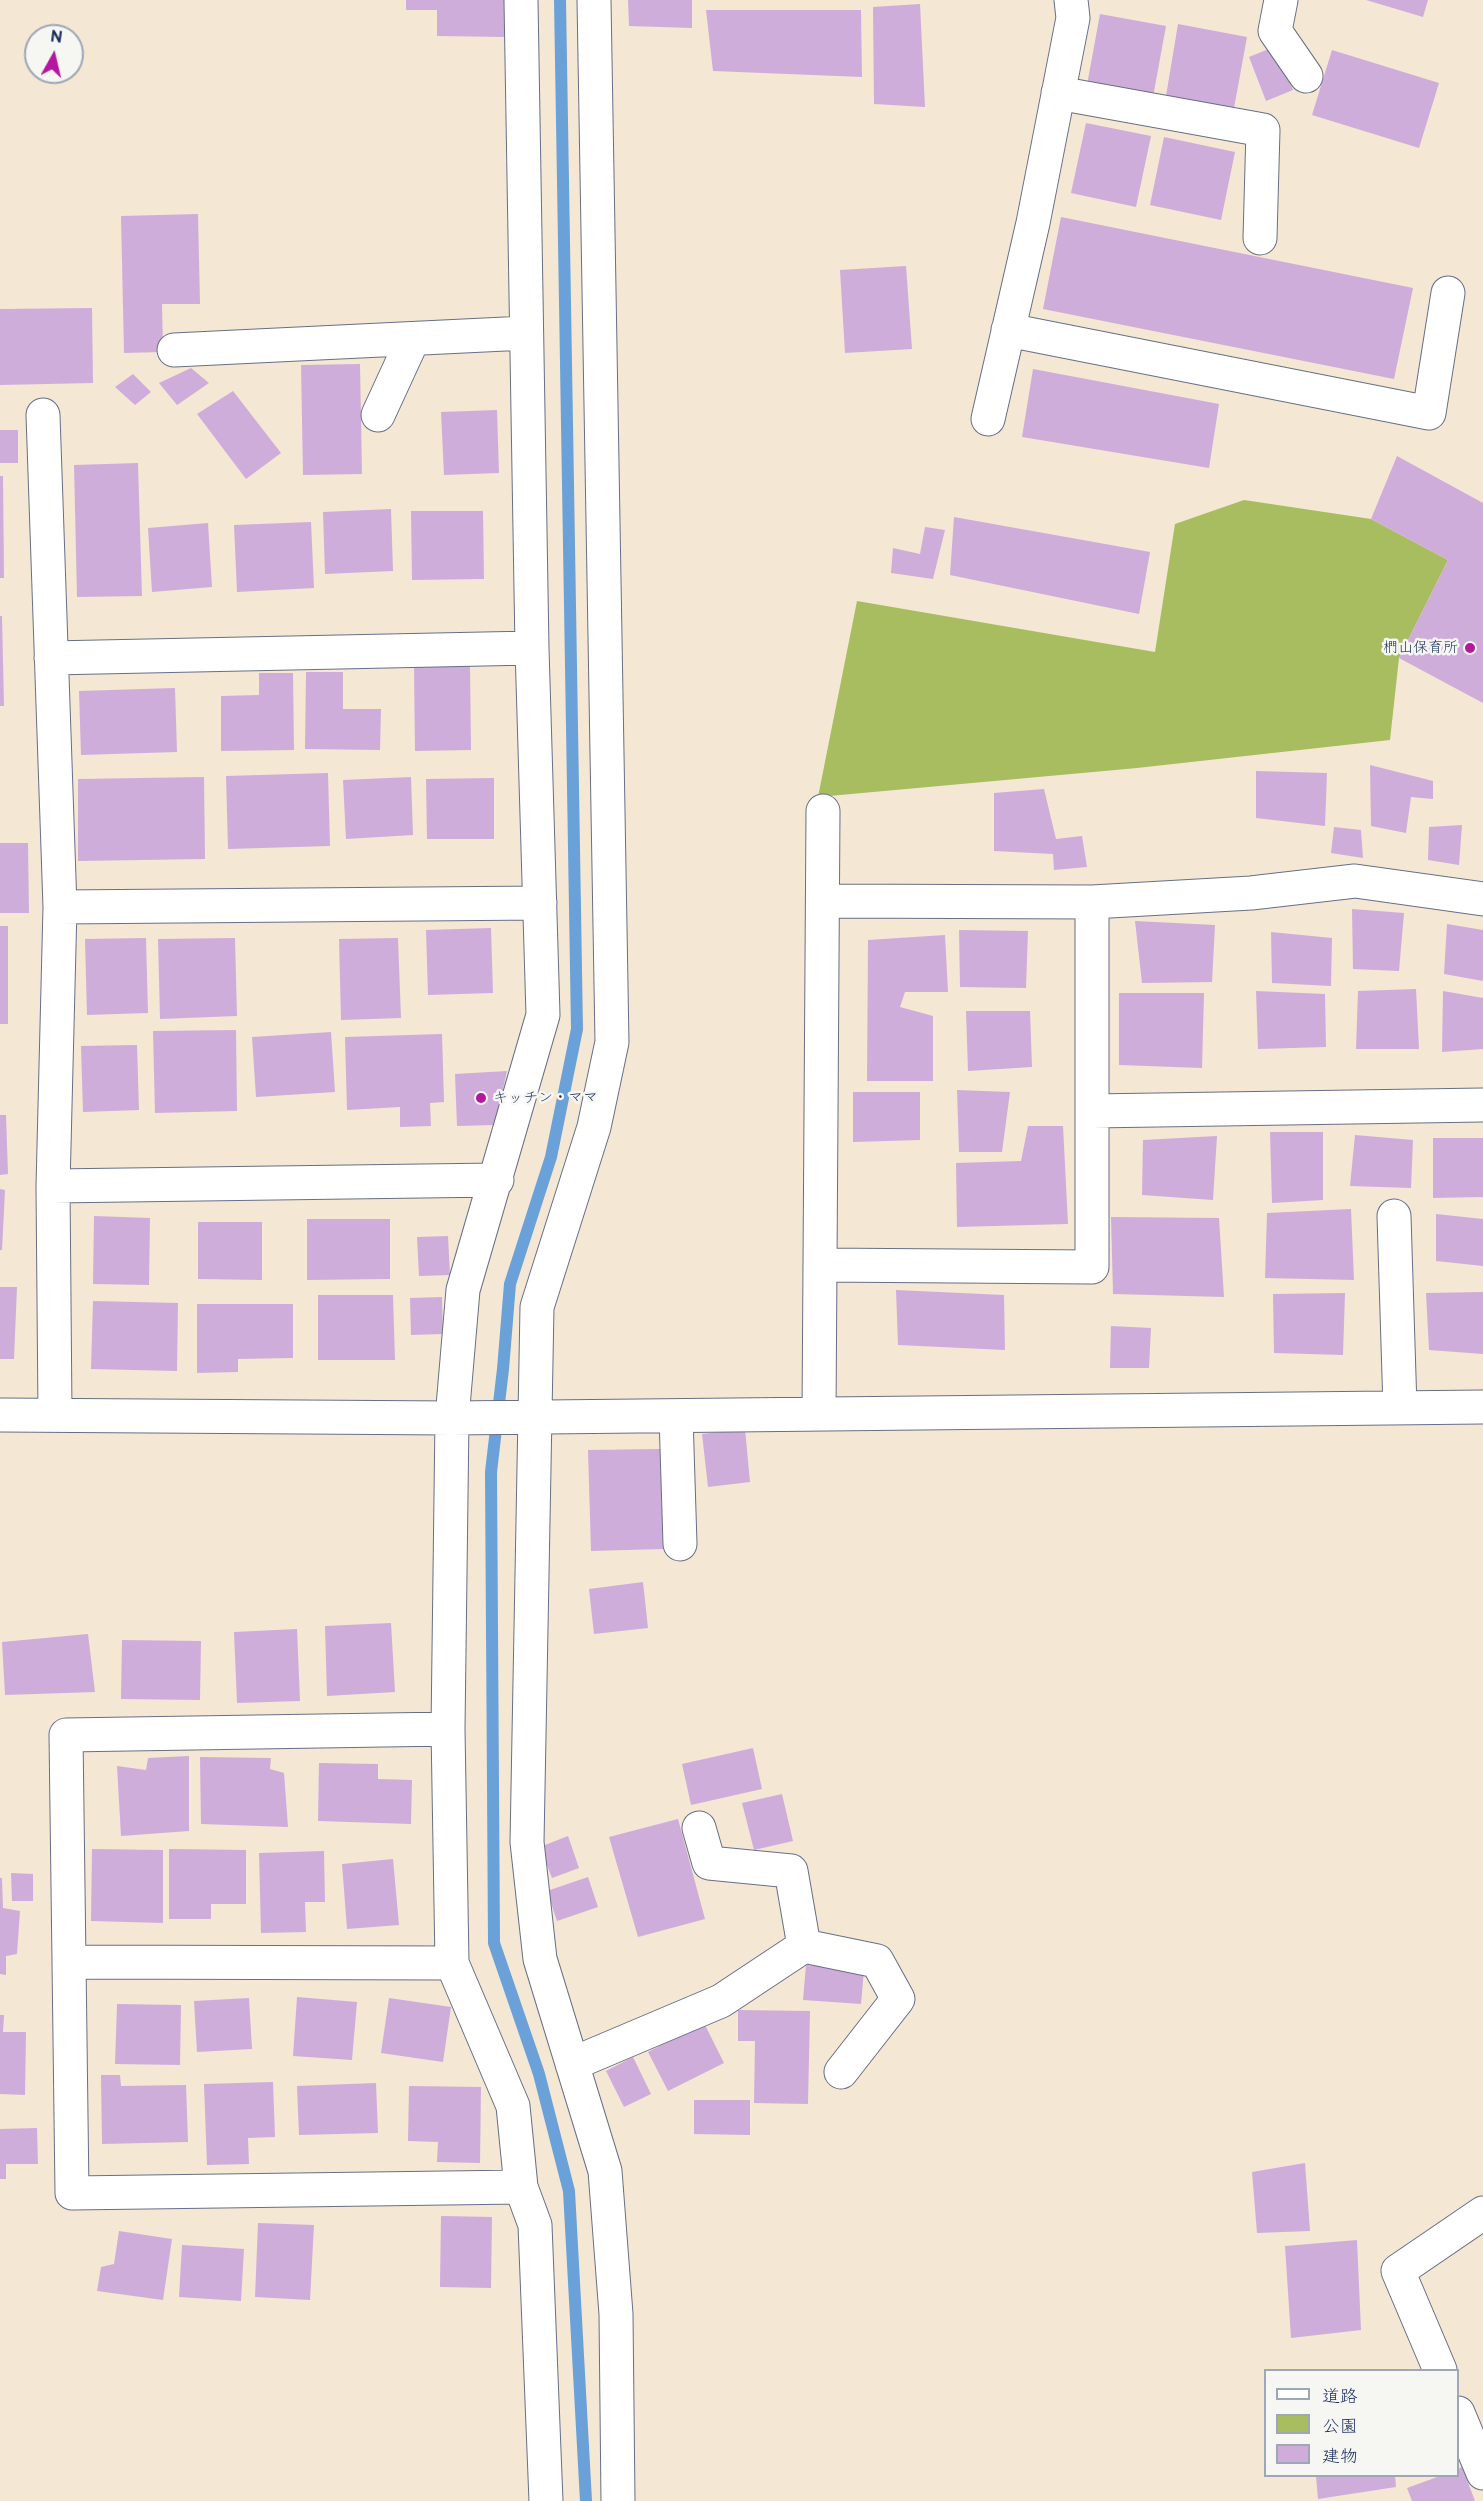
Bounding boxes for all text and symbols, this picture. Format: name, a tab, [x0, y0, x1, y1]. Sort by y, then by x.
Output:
north arrow	[24, 24, 84, 84]
text: N	[49, 27, 64, 48]
place label: 椚山保育所	[1383, 639, 1458, 657]
marker: 椚山保育所	[1463, 641, 1477, 655]
place label: キッチン・ママ	[493, 1089, 598, 1107]
marker: キッチン・ママ	[474, 1091, 488, 1105]
legend	[1264, 2369, 1459, 2477]
text: 道路	[1322, 2386, 1358, 2407]
text: 公園	[1322, 2416, 1358, 2437]
text: 建物	[1322, 2446, 1358, 2467]

